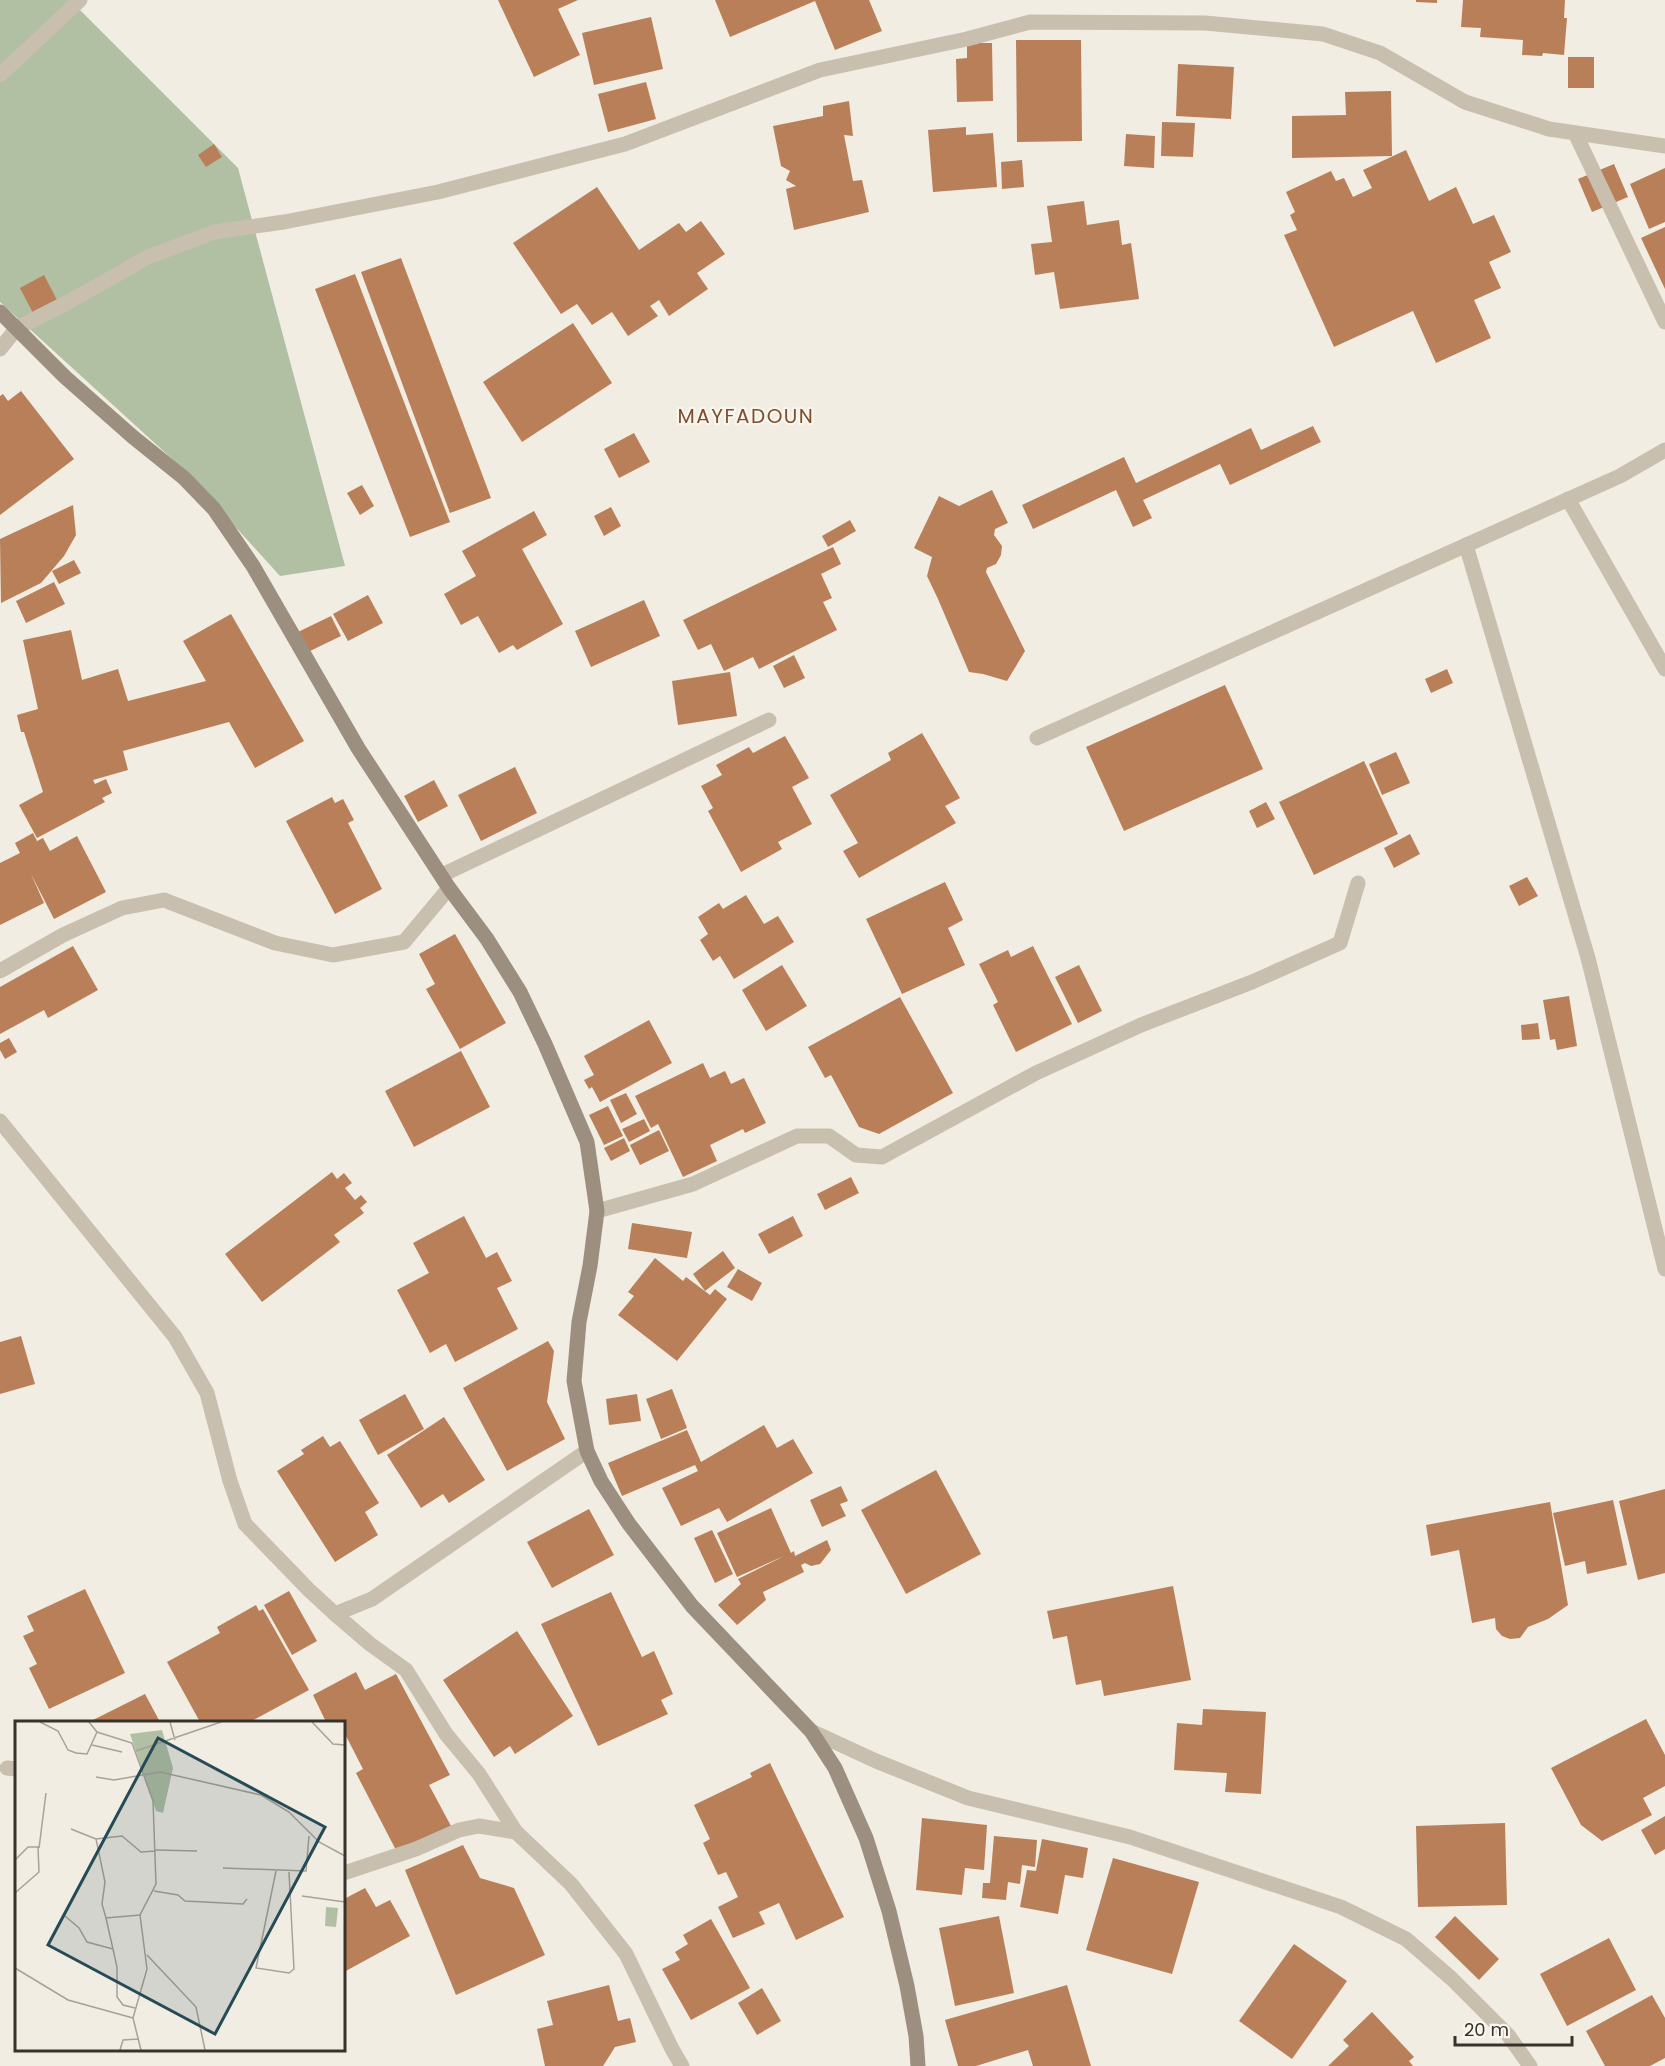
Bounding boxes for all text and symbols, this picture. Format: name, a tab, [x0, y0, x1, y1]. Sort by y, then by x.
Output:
district label: MAYFADOUN	[678, 402, 814, 430]
inset map	[15, 1721, 345, 2051]
scale bar	[1455, 2009, 1572, 2047]
text: 20 m	[1464, 2017, 1509, 2042]

